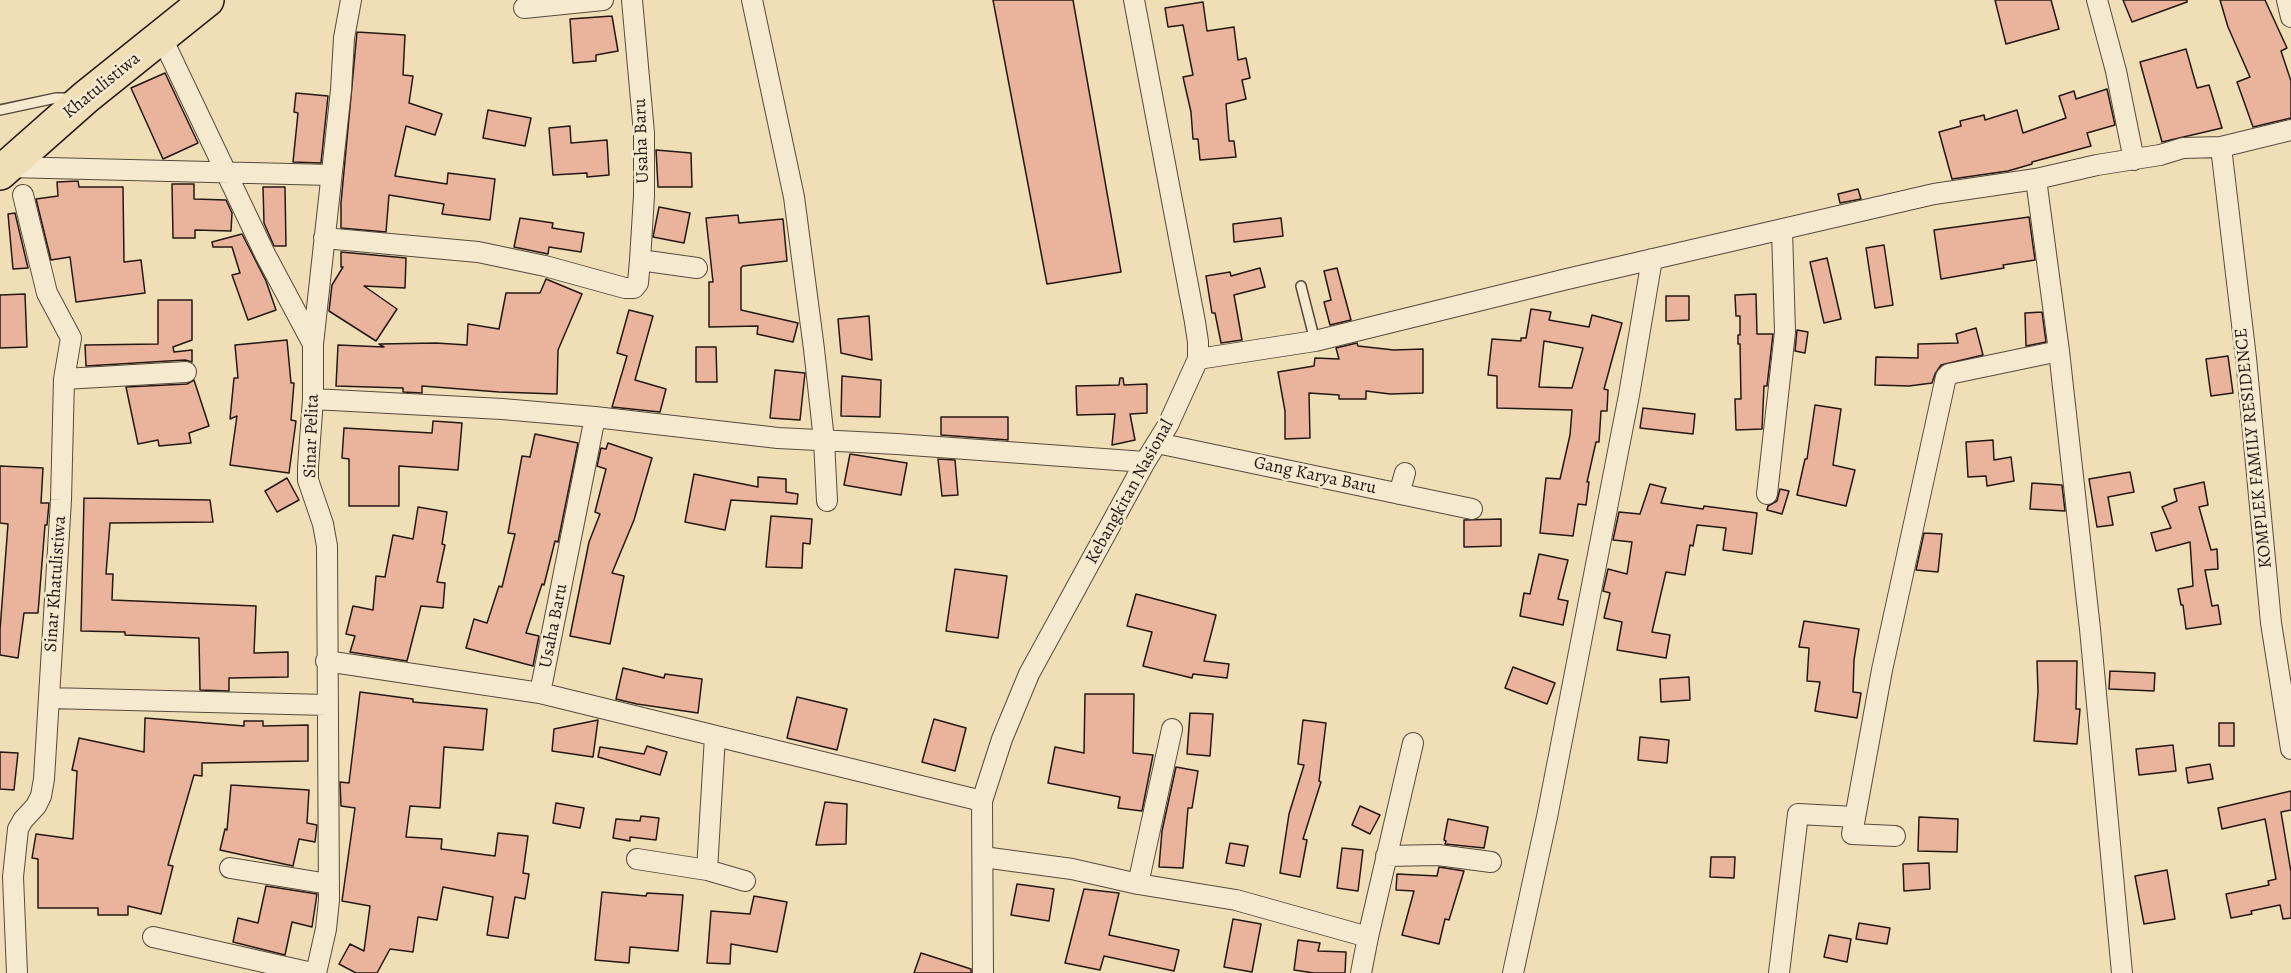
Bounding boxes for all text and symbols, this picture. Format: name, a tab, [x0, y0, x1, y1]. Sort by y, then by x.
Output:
street label: Khatulistiwa	[59, 48, 145, 124]
street label: Usaha Baru	[630, 98, 654, 184]
street label: KOMPLEK FAMILY RESIDENCE	[2231, 327, 2277, 569]
street label: Sinar Pelita	[300, 394, 324, 478]
street label: Kebangkitan Nasional	[1081, 416, 1179, 568]
street label: Gang Karya Baru	[1252, 452, 1378, 500]
street label: Sinar Khatulistiwa	[40, 515, 72, 653]
street label: Usaha Baru	[535, 582, 573, 670]

